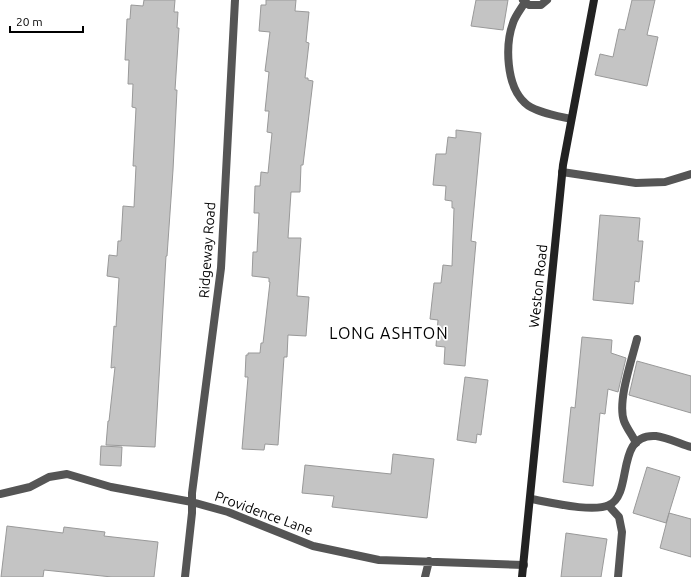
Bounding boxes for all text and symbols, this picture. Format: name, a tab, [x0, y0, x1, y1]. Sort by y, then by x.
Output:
scale bar	[10, 8, 83, 34]
text: 20 m	[16, 15, 43, 28]
street label: Ridgeway Road	[196, 201, 218, 299]
street label: Weston Road	[526, 244, 550, 328]
district label: LONG ASHTON	[329, 324, 449, 342]
street label: Providence Lane	[213, 488, 315, 538]

